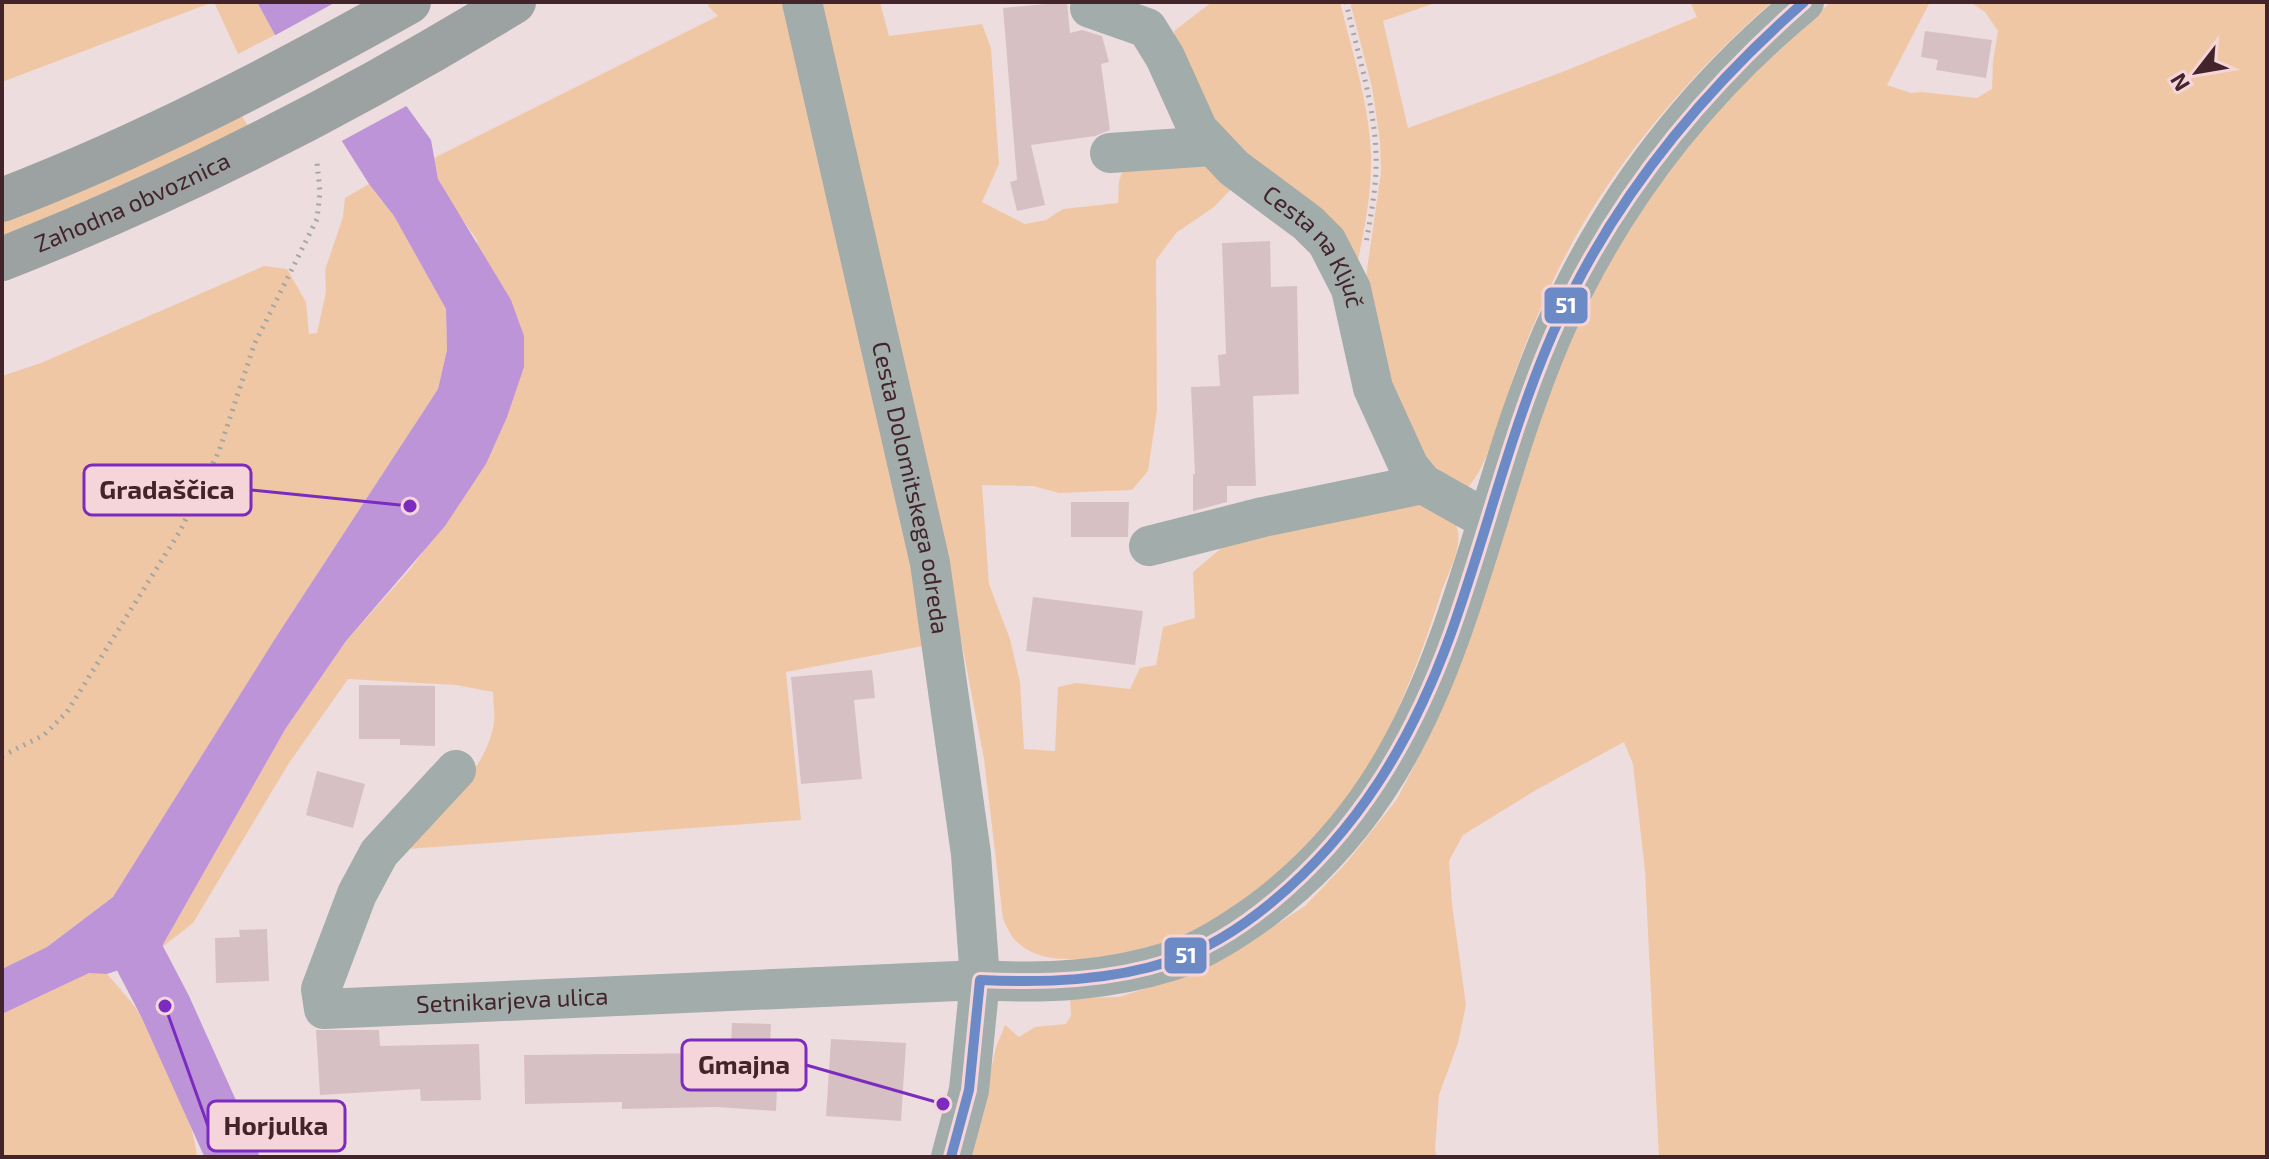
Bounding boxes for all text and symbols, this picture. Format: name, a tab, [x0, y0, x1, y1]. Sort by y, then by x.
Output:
north arrow	[2157, 32, 2237, 112]
text: N	[2164, 69, 2194, 96]
street label: Zahodna obvoznica	[30, 145, 234, 258]
street label: Cesta na Ključ	[1258, 178, 1371, 310]
line badge: 51	[1543, 286, 1589, 325]
text: 51	[1555, 291, 1577, 317]
street label: Cesta Dolomitskega odreda	[867, 339, 956, 636]
callout: Gradaščica	[84, 465, 251, 515]
text: Gradaščica	[99, 473, 235, 504]
line badge: 51	[1163, 936, 1208, 975]
text: 51	[1175, 941, 1197, 967]
street label: Setnikarjeva ulica	[416, 980, 609, 1018]
callout: Gmajna	[682, 1040, 806, 1090]
text: Gmajna	[698, 1048, 790, 1079]
callout: Horjulka	[208, 1101, 345, 1151]
text: Horjulka	[224, 1109, 328, 1140]

